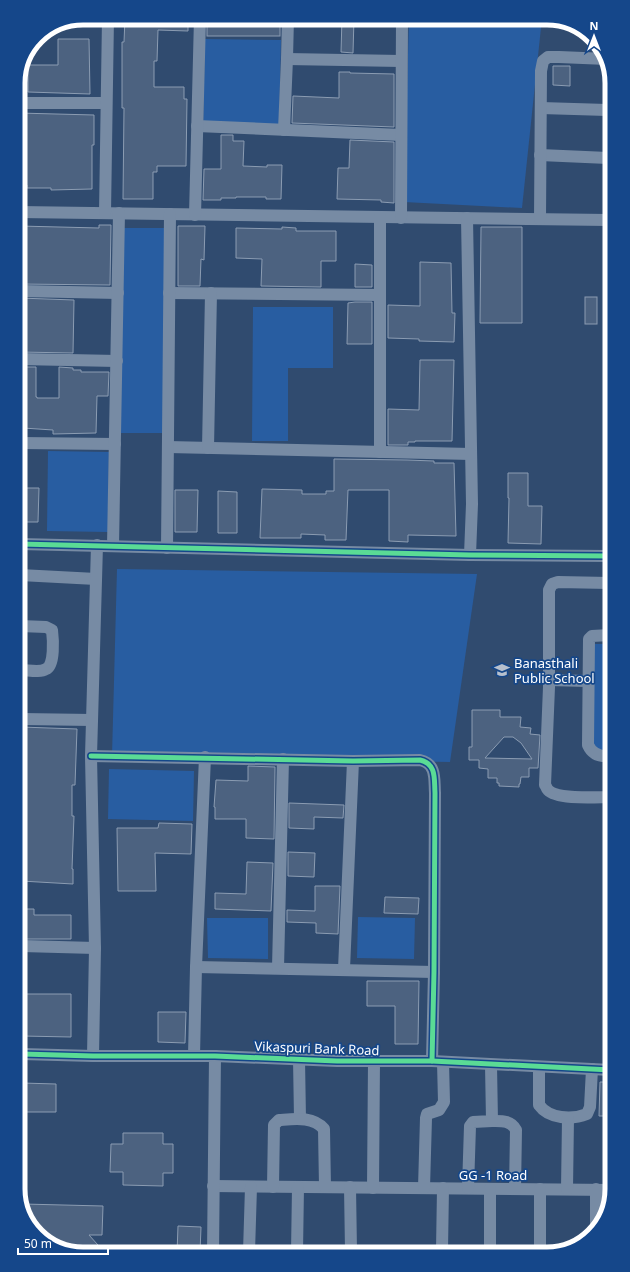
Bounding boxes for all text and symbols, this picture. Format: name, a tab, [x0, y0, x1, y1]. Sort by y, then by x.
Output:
north arrow	[574, 16, 614, 56]
text: N	[590, 18, 598, 33]
place label: Banasthali Public School	[514, 654, 595, 687]
school or university icon: Banasthali Public School	[493, 661, 511, 679]
street label: Vikaspuri Bank Road	[254, 1037, 380, 1059]
street label: GG -1 Road	[459, 1166, 527, 1184]
scale bar	[18, 1230, 108, 1256]
text: 50 m	[24, 1235, 52, 1252]

